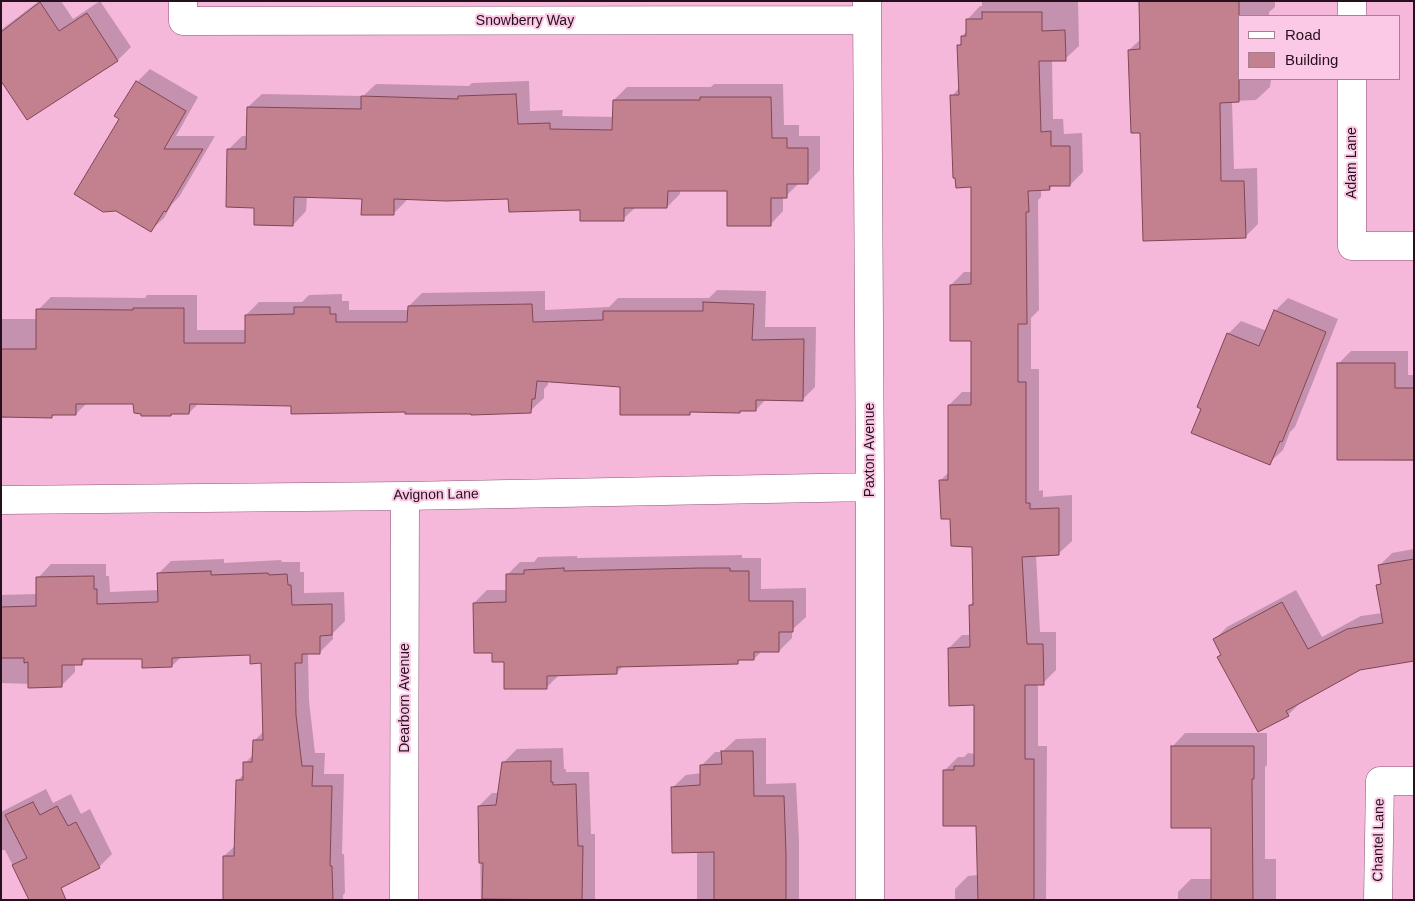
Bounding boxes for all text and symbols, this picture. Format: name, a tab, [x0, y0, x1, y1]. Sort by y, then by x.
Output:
street label: Snowberry Way	[476, 13, 574, 29]
legend	[1238, 15, 1400, 80]
text: Road	[1285, 26, 1321, 43]
text: Building	[1285, 51, 1338, 68]
street label: Adam Lane	[1344, 127, 1360, 199]
street label: Paxton Avenue	[862, 403, 878, 497]
street label: Avignon Lane	[393, 486, 479, 504]
street label: Dearborn Avenue	[397, 643, 413, 753]
street label: Chantel Lane	[1370, 798, 1388, 882]

